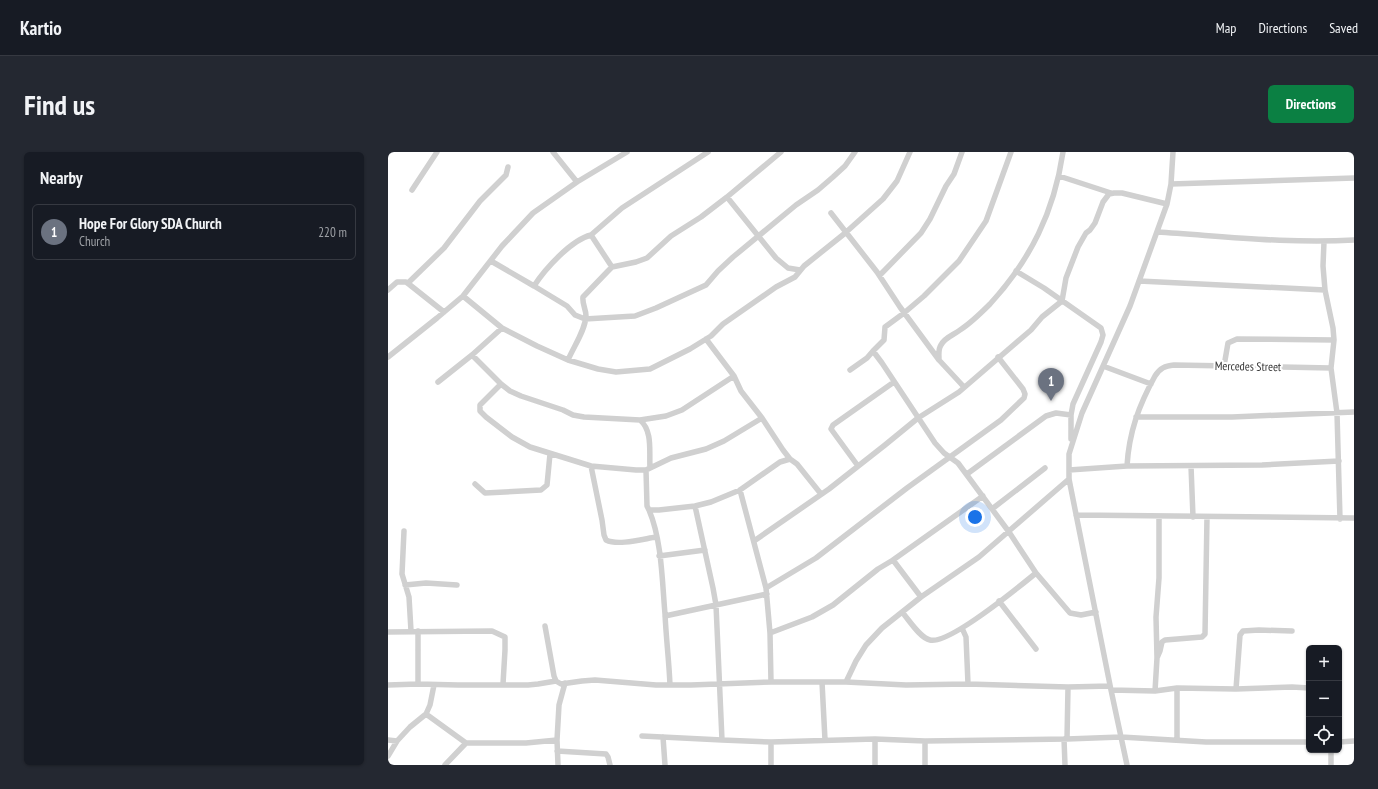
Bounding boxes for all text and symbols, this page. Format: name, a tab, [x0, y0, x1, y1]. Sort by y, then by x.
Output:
text: Kartio	[20, 16, 62, 40]
text: Map	[1216, 19, 1236, 37]
text: Directions	[1258, 19, 1307, 37]
text: Saved	[1329, 19, 1358, 37]
button: Directions	[1268, 85, 1354, 123]
text: Find us	[24, 86, 95, 123]
text: Nearby	[40, 167, 83, 189]
text: Hope For Glory SDA Church	[79, 214, 222, 233]
text: 1	[51, 224, 57, 241]
text: 220 m	[318, 224, 347, 241]
text: Church	[79, 233, 110, 250]
street label: Mercedes Street	[1215, 358, 1282, 374]
pin: 1	[1038, 368, 1064, 401]
your location	[965, 507, 985, 527]
map controls	[1306, 645, 1342, 753]
button: +	[1306, 645, 1342, 681]
button: −	[1306, 681, 1342, 717]
button: locate	[1306, 717, 1342, 753]

